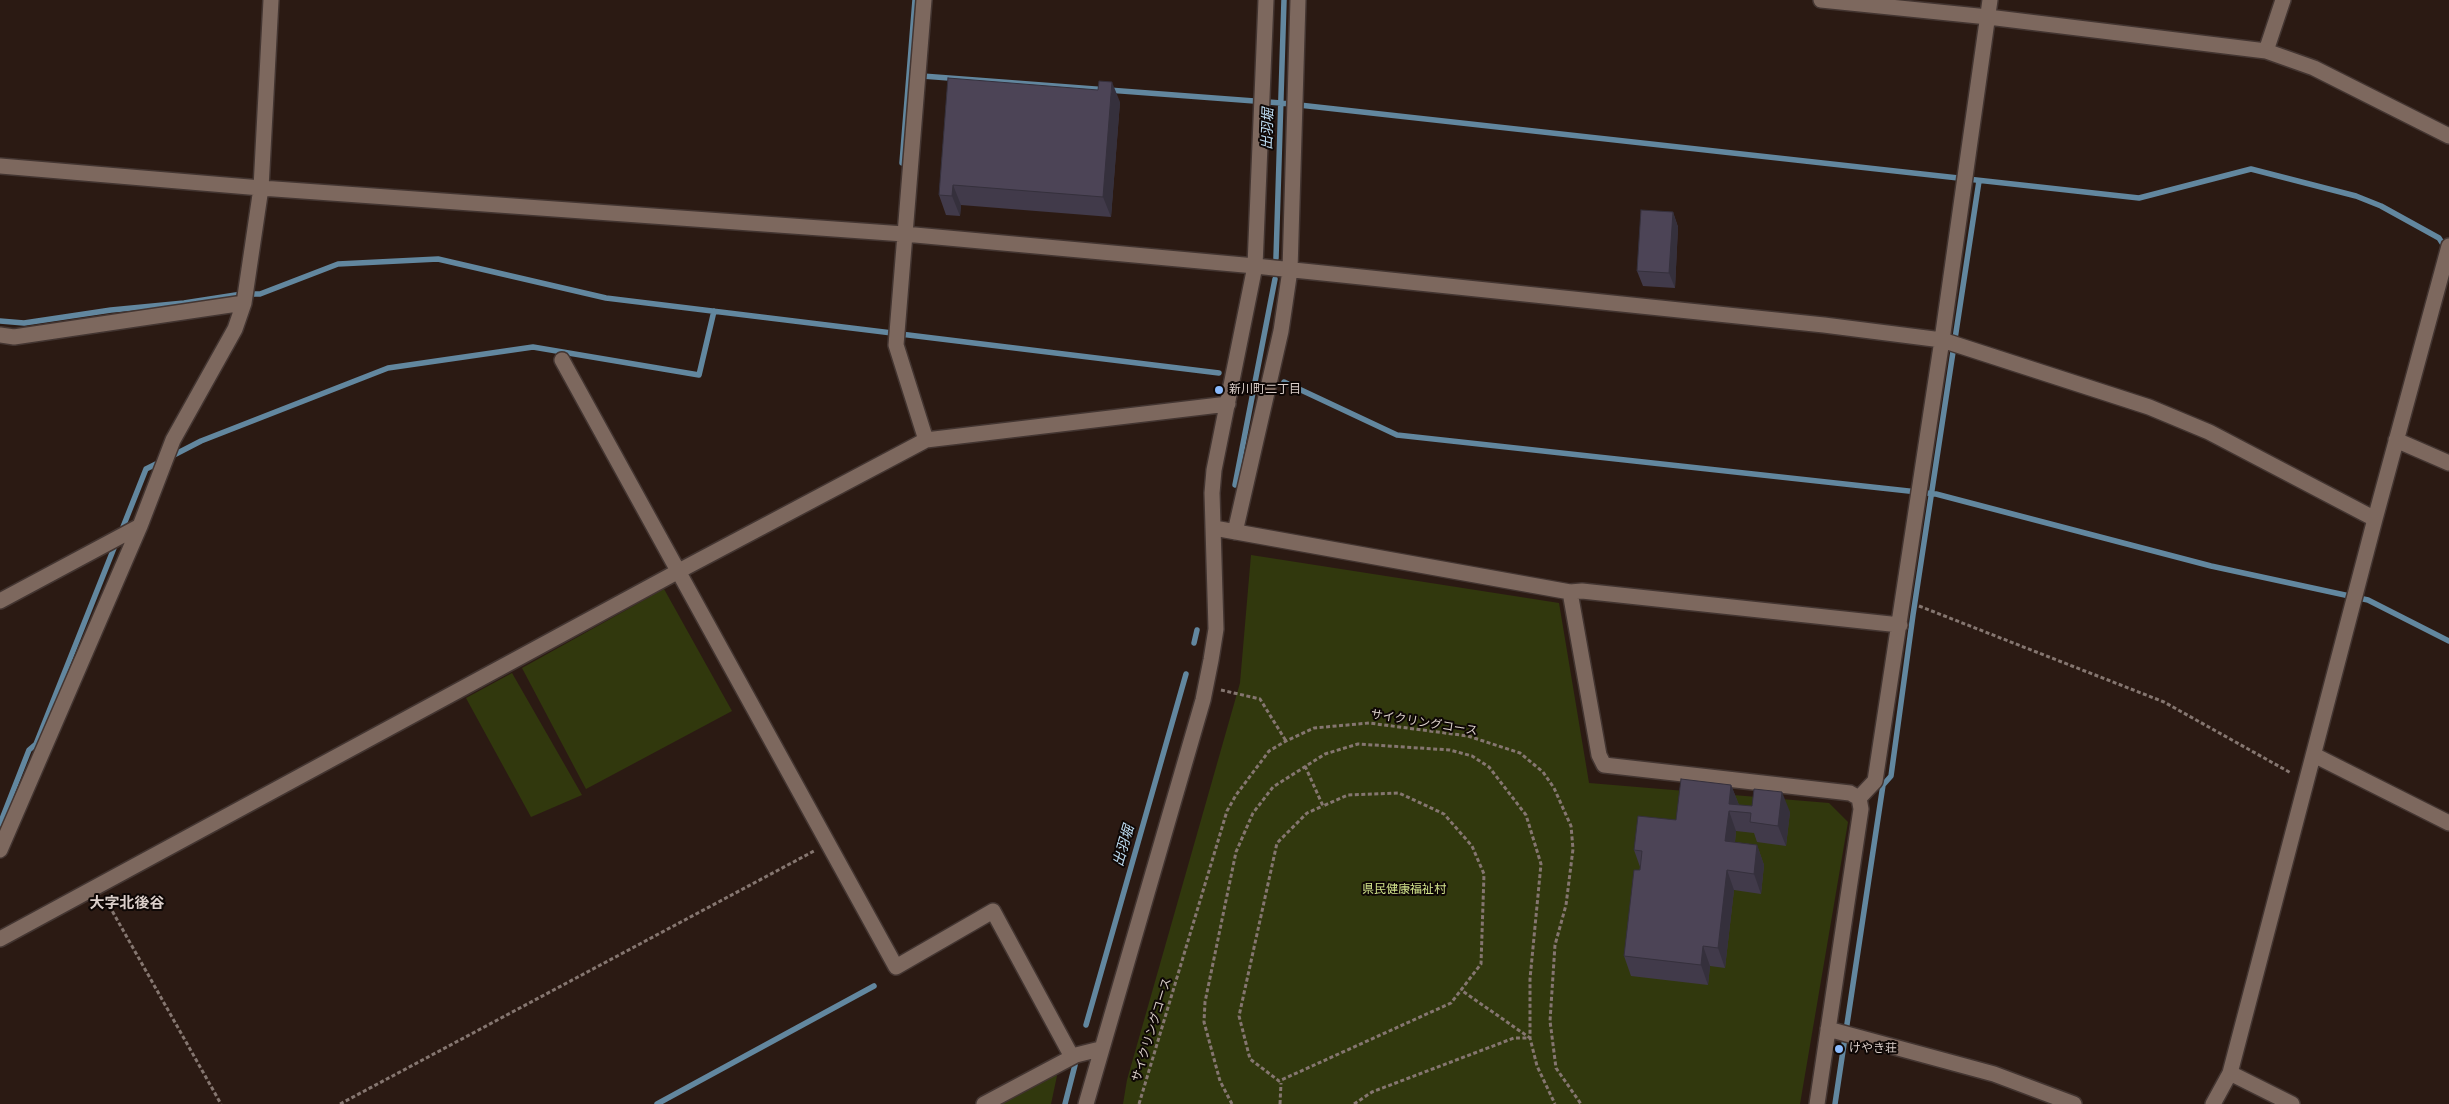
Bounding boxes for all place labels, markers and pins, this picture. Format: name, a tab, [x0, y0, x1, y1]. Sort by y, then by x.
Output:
place label: 新川町二丁目	[1229, 383, 1301, 397]
marker: 新川町二丁目	[1213, 384, 1225, 396]
place label: けやき荘	[1849, 1042, 1897, 1056]
marker: けやき荘	[1833, 1043, 1845, 1055]

